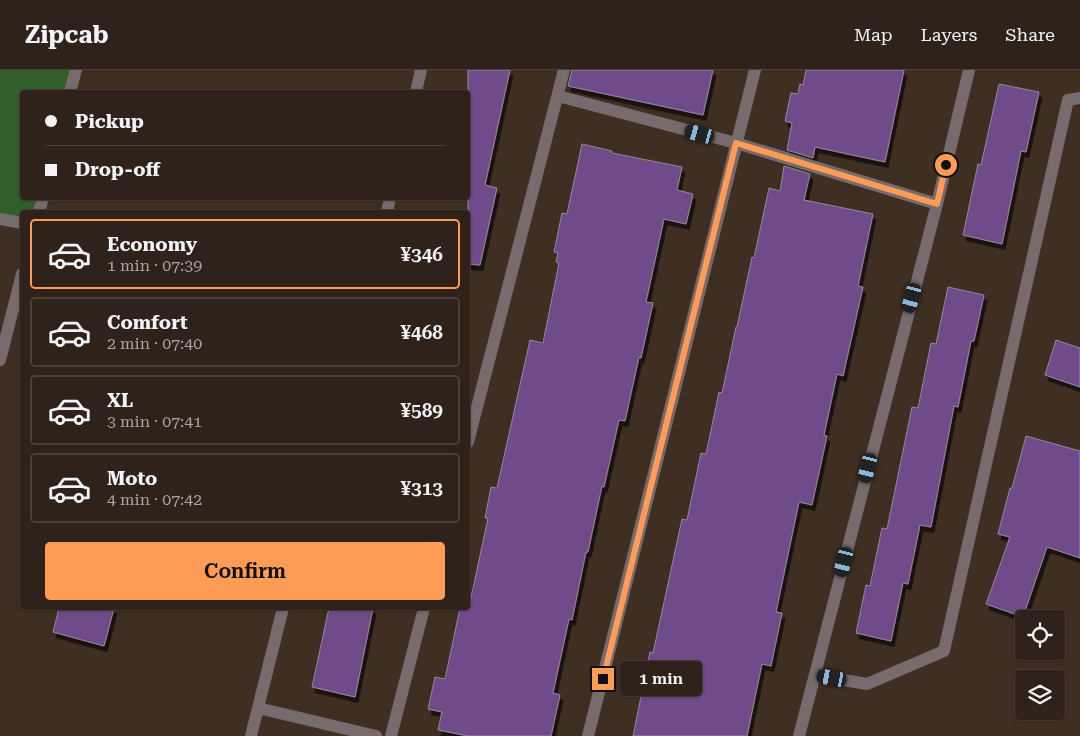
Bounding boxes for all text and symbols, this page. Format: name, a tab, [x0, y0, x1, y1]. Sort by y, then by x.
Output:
text: Zipcab	[25, 21, 109, 49]
text: Map	[854, 24, 893, 45]
text: Layers	[921, 24, 977, 45]
text: Share	[1005, 24, 1055, 45]
text: Pickup	[75, 110, 144, 133]
car	[683, 123, 716, 145]
route start	[935, 154, 957, 176]
text: Drop-off	[75, 158, 160, 181]
icon: car	[47, 232, 92, 277]
text: Economy	[107, 233, 197, 256]
text: ¥346	[400, 243, 443, 266]
text: 1 min · 07:39	[107, 256, 202, 275]
car	[900, 282, 923, 314]
icon: car	[47, 310, 92, 355]
text: Comfort	[107, 311, 188, 334]
text: ¥468	[400, 321, 443, 344]
text: 2 min · 07:40	[107, 334, 202, 353]
icon: car	[47, 388, 92, 433]
text: XL	[107, 389, 133, 412]
text: ¥589	[400, 399, 443, 422]
text: 3 min · 07:41	[107, 412, 202, 431]
car	[857, 452, 878, 484]
icon: car	[47, 466, 92, 511]
text: Moto	[107, 467, 157, 490]
text: ¥313	[400, 477, 443, 500]
text: 4 min · 07:42	[107, 490, 202, 509]
button: Confirm	[45, 542, 445, 600]
car	[833, 546, 854, 578]
map controls	[1015, 610, 1065, 720]
button: locate	[1015, 610, 1065, 660]
callout: 1 min	[620, 662, 703, 696]
route end	[592, 668, 614, 690]
car	[815, 668, 848, 688]
text: 1 min	[639, 669, 683, 688]
button: layers	[1015, 670, 1065, 720]

